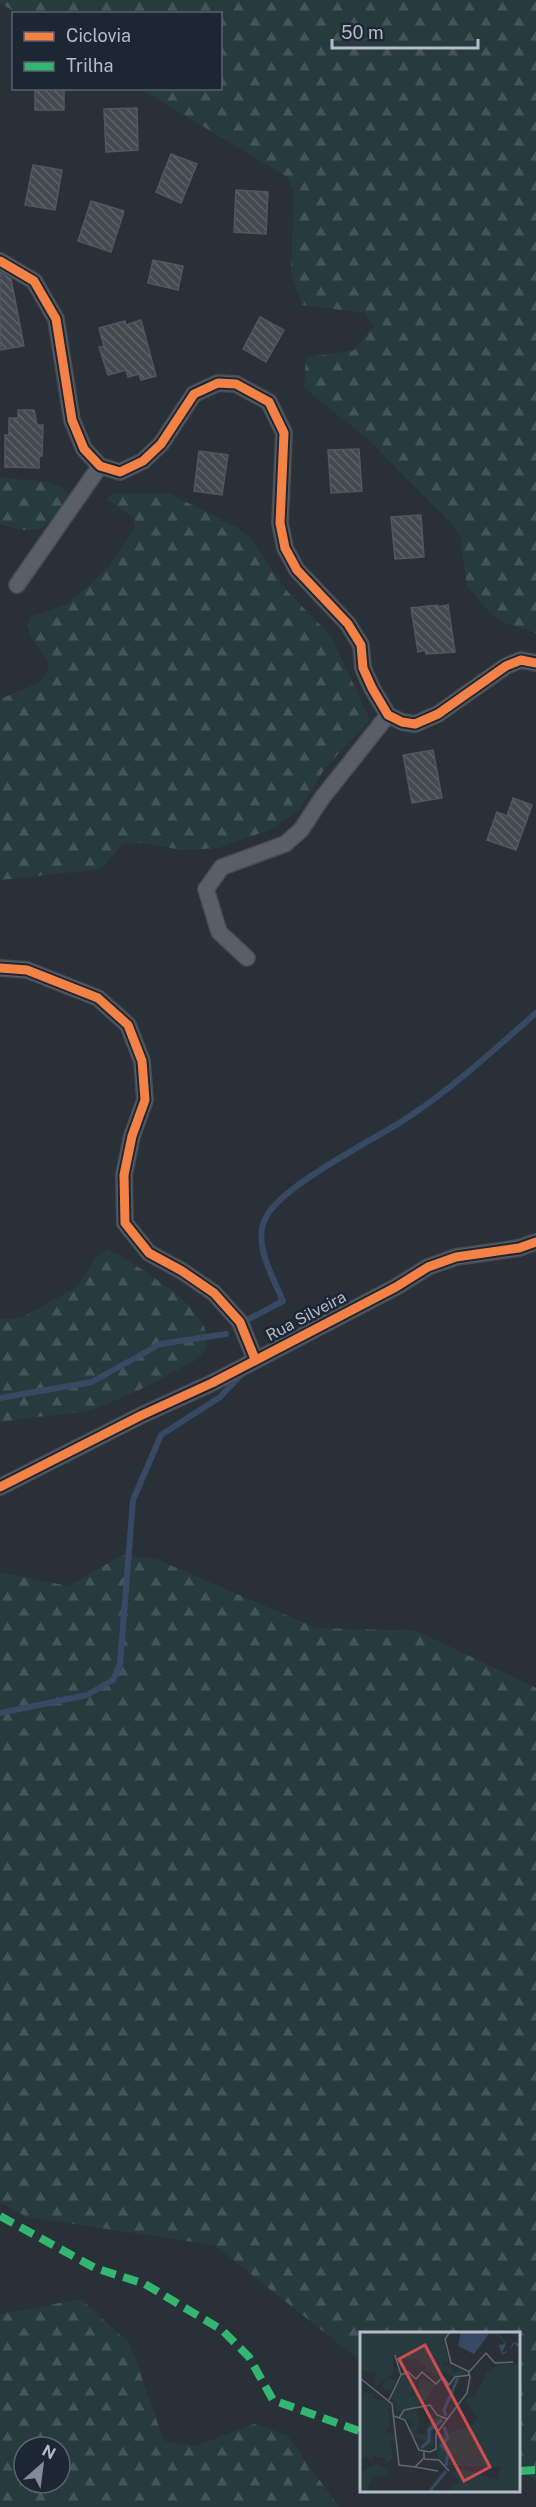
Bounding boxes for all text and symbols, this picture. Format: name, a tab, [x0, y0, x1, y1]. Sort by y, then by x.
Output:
legend	[12, 12, 222, 90]
scale bar	[332, 12, 478, 50]
text: 50 m	[341, 22, 384, 43]
text: Ciclovia	[66, 25, 131, 46]
text: Trilha	[66, 55, 113, 76]
street label: Rua Silveira	[263, 1287, 349, 1345]
inset map	[360, 2332, 521, 2492]
north arrow	[12, 2435, 72, 2495]
text: N	[39, 2441, 59, 2464]

